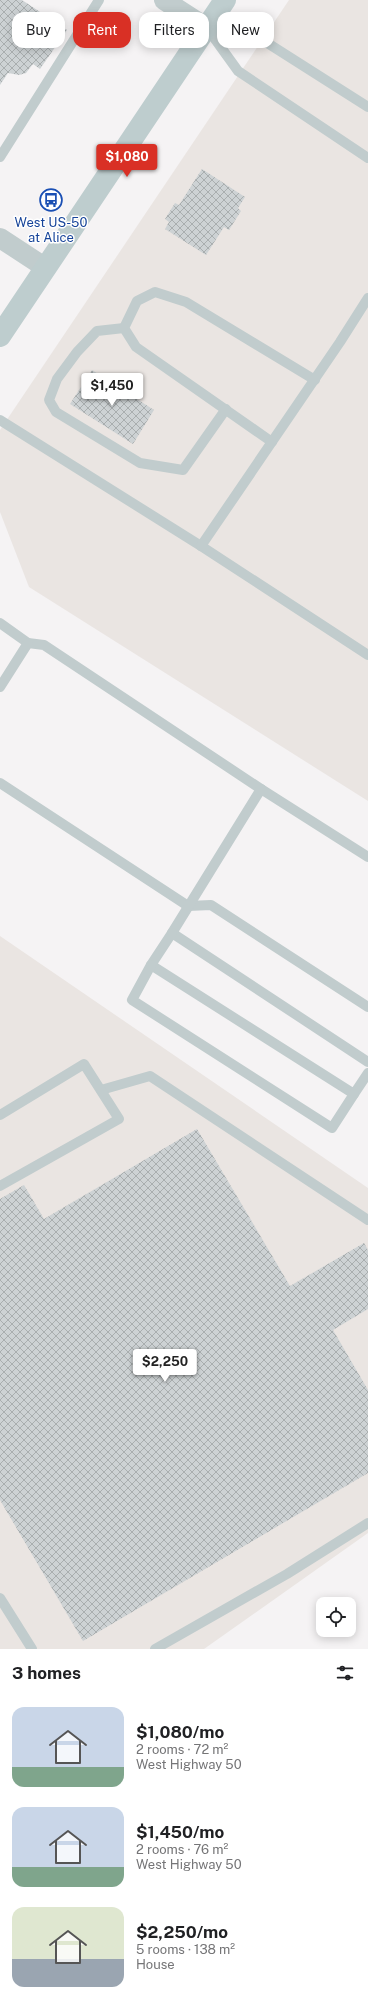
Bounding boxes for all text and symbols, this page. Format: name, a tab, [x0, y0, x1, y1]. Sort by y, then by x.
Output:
chip: Buy	[12, 12, 65, 48]
chip: Rent	[73, 12, 131, 48]
chip: Filters	[139, 12, 209, 48]
chip: New	[217, 12, 274, 48]
pin: $1,080	[94, 144, 160, 178]
text: $1,080	[105, 149, 149, 164]
bus stop icon: West US-50 at Alice	[38, 187, 64, 213]
place label: West US-50 at Alice	[15, 215, 87, 245]
pin: $1,450	[79, 373, 145, 407]
text: $1,450	[90, 378, 134, 393]
pin: $2,250	[132, 1349, 198, 1383]
text: $2,250	[142, 1354, 188, 1369]
map controls	[316, 1597, 356, 1637]
button: locate	[316, 1597, 356, 1637]
icon: filters	[334, 1662, 356, 1684]
text: 3 homes	[12, 1663, 81, 1683]
text: $1,080/mo	[136, 1722, 224, 1742]
icon: home	[44, 1723, 92, 1771]
text: 2 rooms · 72 m²	[136, 1742, 228, 1757]
text: West Highway 50	[136, 1757, 242, 1772]
text: $1,450/mo	[136, 1822, 224, 1842]
icon: home	[44, 1823, 92, 1871]
text: 2 rooms · 76 m²	[136, 1842, 228, 1857]
text: West Highway 50	[136, 1857, 242, 1872]
text: $2,250/mo	[136, 1922, 228, 1942]
icon: home	[44, 1923, 92, 1971]
text: 5 rooms · 138 m²	[136, 1942, 235, 1957]
text: House	[136, 1957, 175, 1972]

